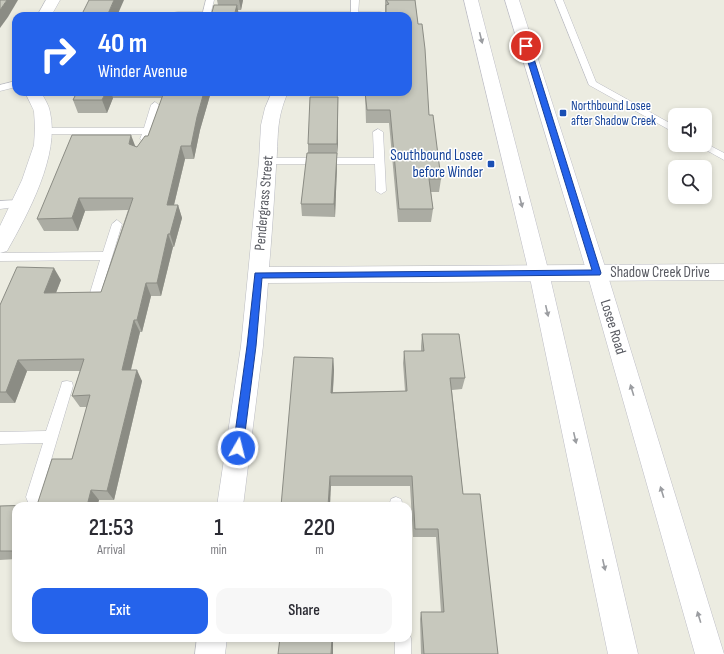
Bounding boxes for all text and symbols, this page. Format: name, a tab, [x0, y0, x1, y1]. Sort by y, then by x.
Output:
text: 40 m	[98, 27, 147, 60]
icon: right	[32, 28, 84, 80]
pin	[509, 29, 543, 63]
one-way arrow	[478, 32, 484, 44]
icon: arrive	[515, 35, 537, 57]
text: Winder Avenue	[98, 61, 188, 82]
place label: Northbound Losee after Shadow Creek	[571, 98, 656, 129]
marker: Northbound Losee after Shadow Creek	[558, 108, 568, 118]
map controls	[668, 108, 712, 204]
button: sound	[668, 108, 712, 152]
place label: Southbound Losee before Winder	[390, 146, 484, 182]
street label: Pendergrass Street	[250, 154, 278, 251]
marker: Southbound Losee before Winder	[486, 159, 496, 169]
button: search	[668, 160, 712, 204]
one-way arrow	[518, 196, 524, 208]
street label: Shadow Creek Drive	[610, 263, 710, 282]
street label: Losee Road	[596, 297, 630, 357]
one-way arrow	[545, 305, 551, 317]
one-way arrow	[629, 384, 635, 396]
position arrow	[217, 427, 259, 469]
one-way arrow	[573, 432, 579, 444]
one-way arrow	[659, 486, 665, 498]
text: 21:53	[89, 513, 134, 542]
text: 1	[214, 513, 223, 542]
text: 220	[304, 513, 335, 542]
text: Arrival	[97, 542, 125, 558]
text: min	[210, 542, 227, 558]
text: m	[315, 542, 324, 558]
one-way arrow	[601, 559, 607, 571]
button: Exit	[32, 588, 208, 634]
button: Share	[216, 588, 392, 634]
one-way arrow	[696, 610, 702, 622]

